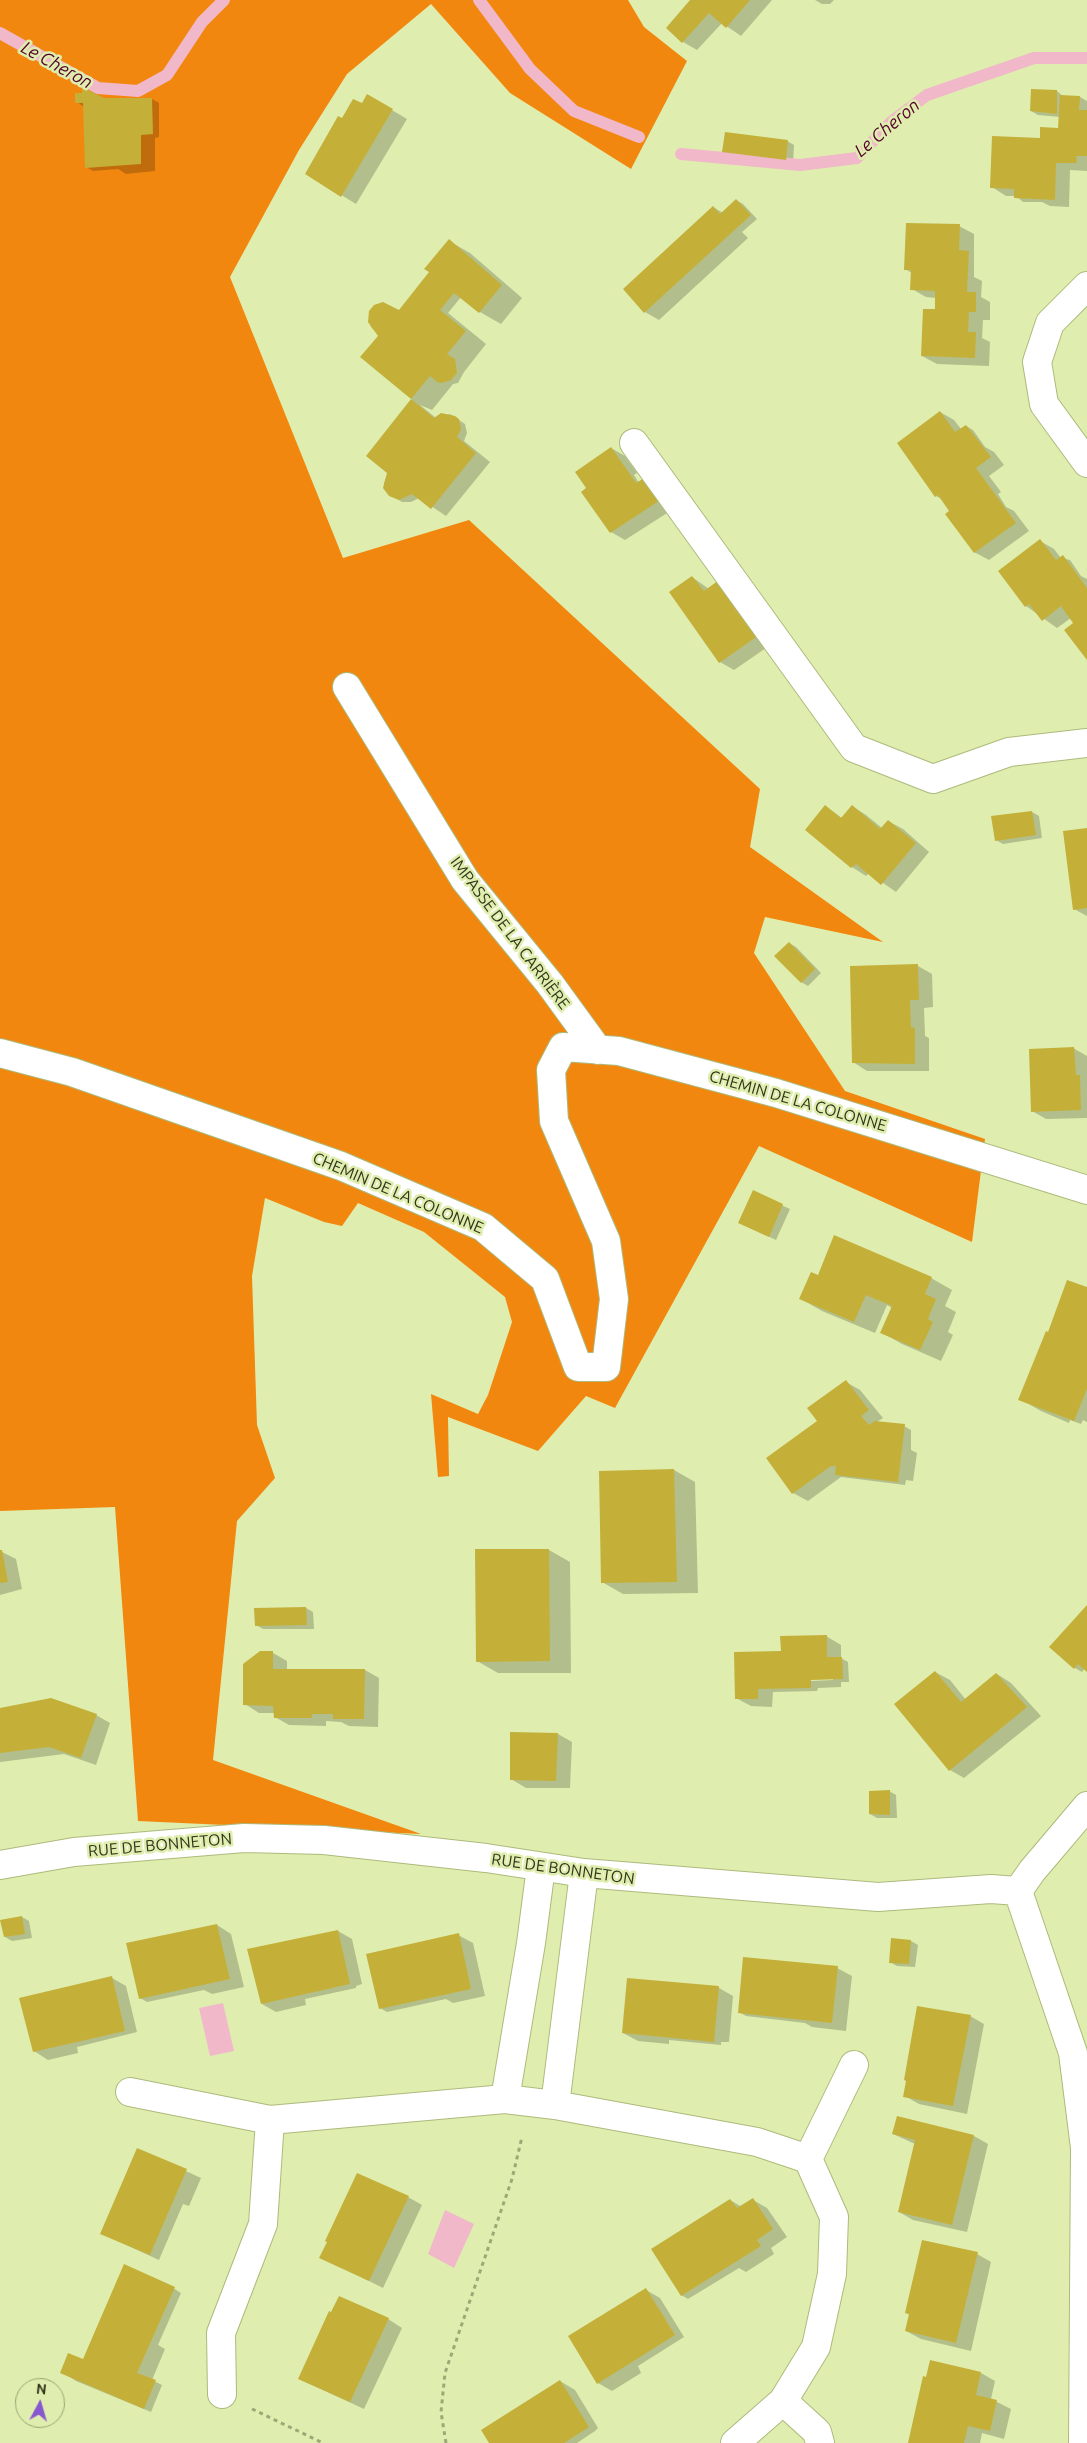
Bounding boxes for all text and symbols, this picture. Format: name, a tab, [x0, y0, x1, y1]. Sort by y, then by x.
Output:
water label: Le Cheron	[17, 37, 97, 93]
water label: Le Cheron	[850, 95, 924, 161]
street label: IMPASSE DE LA CARRIÈRE	[446, 853, 574, 1013]
street label: CHEMIN DE LA COLONNE	[707, 1066, 889, 1136]
street label: CHEMIN DE LA COLONNE	[310, 1148, 486, 1238]
street label: RUE DE BONNETON	[87, 1829, 233, 1861]
street label: RUE DE BONNETON	[490, 1849, 636, 1889]
north arrow	[15, 2378, 65, 2428]
text: N	[35, 2381, 47, 2398]

